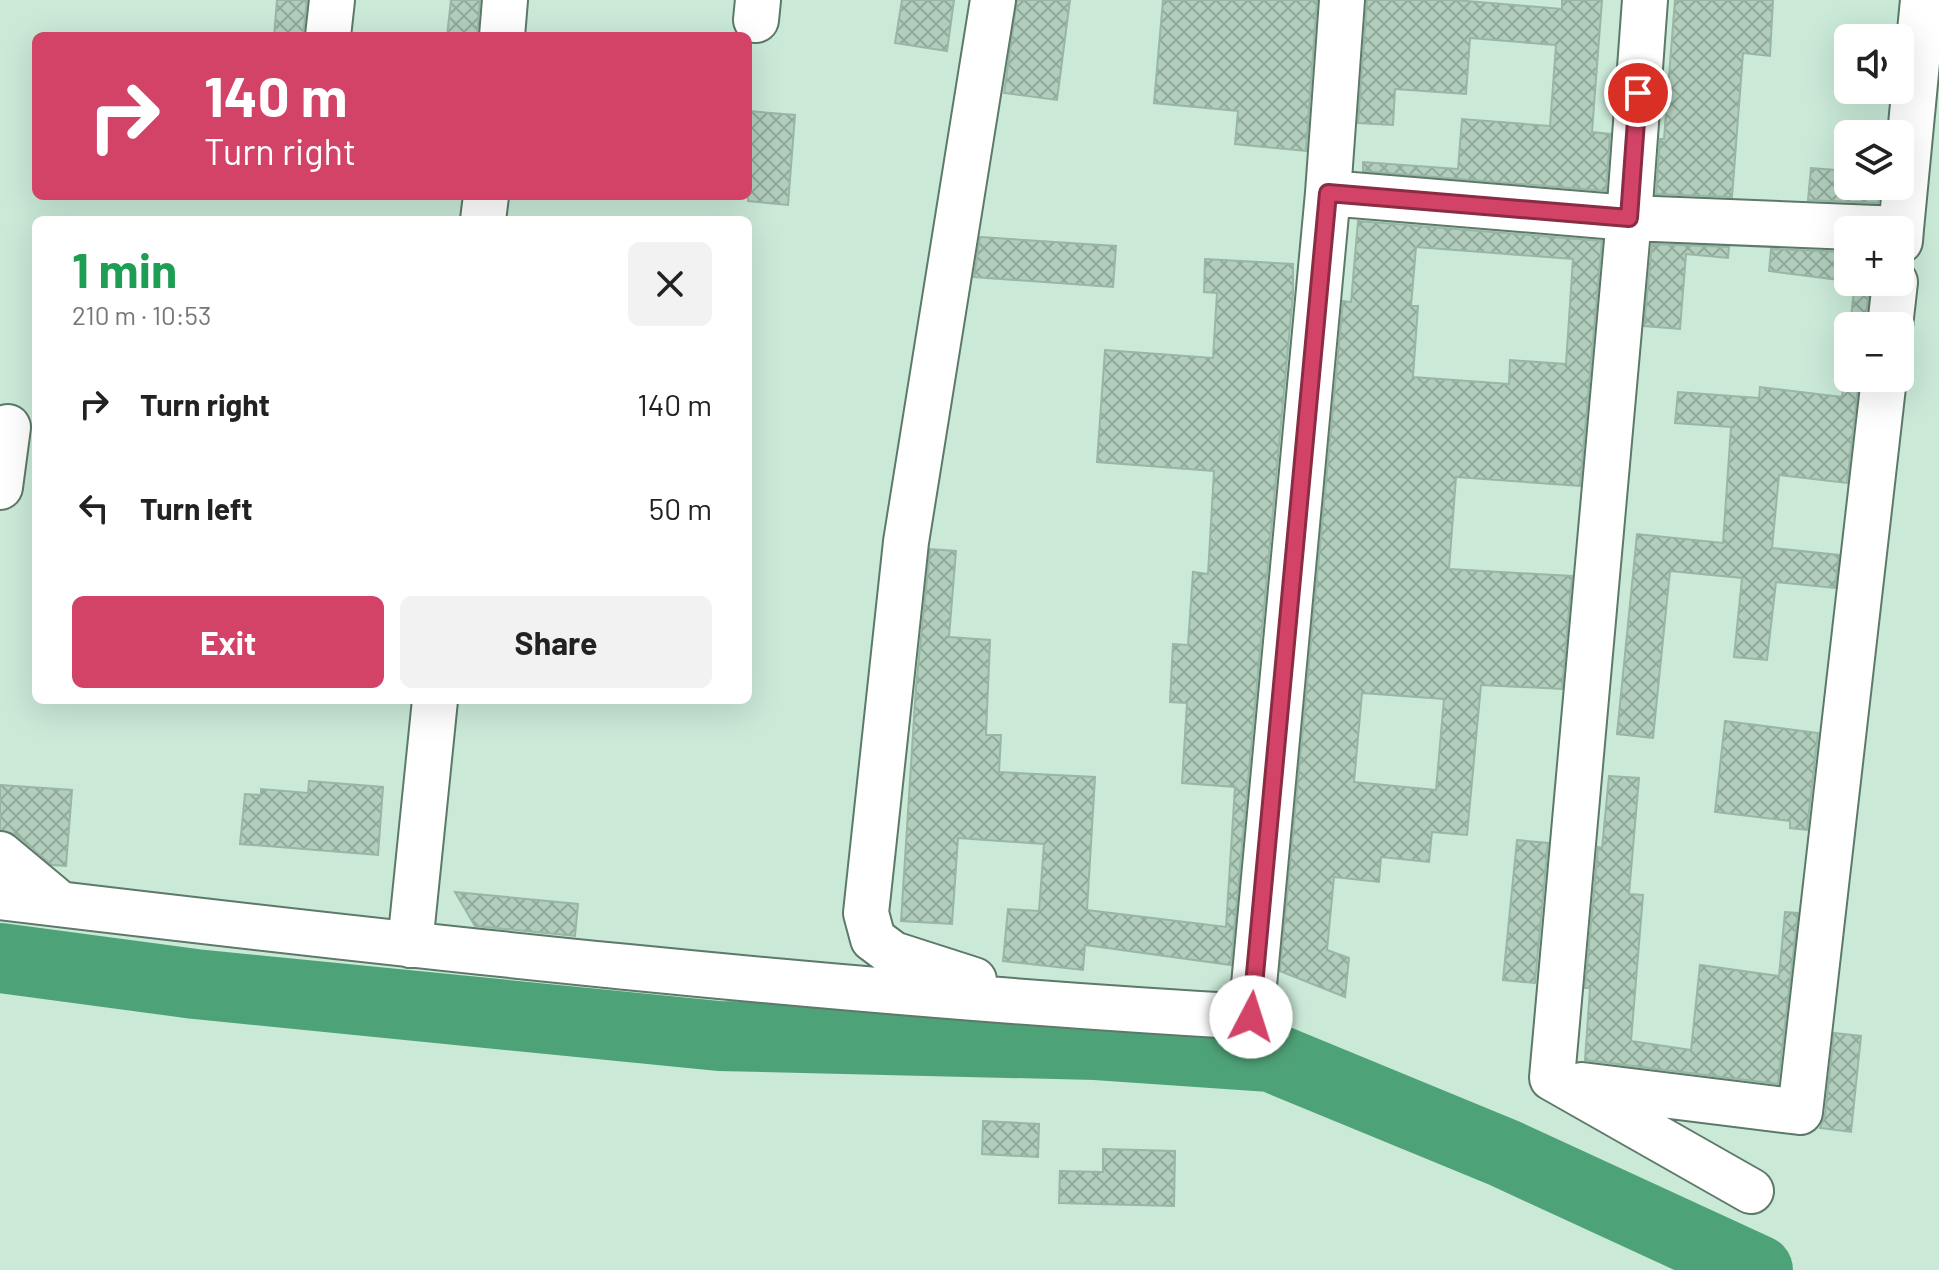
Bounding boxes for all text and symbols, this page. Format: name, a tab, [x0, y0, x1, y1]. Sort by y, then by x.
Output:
map controls	[1834, 24, 1914, 392]
button: sound	[1834, 24, 1914, 104]
pin	[1604, 59, 1672, 127]
text: 140 m	[204, 61, 348, 128]
icon: right	[72, 64, 176, 168]
icon: arrive	[1616, 71, 1660, 115]
button: layers	[1834, 120, 1914, 200]
text: Turn right	[204, 129, 356, 172]
button: +	[1834, 216, 1914, 296]
text: 1 min	[72, 240, 177, 298]
button: close	[628, 242, 712, 326]
text: 210 m · 10:53	[72, 299, 211, 330]
button: −	[1834, 312, 1914, 392]
icon: right	[72, 382, 116, 426]
text: Turn right	[140, 386, 270, 422]
text: 140 m	[637, 386, 712, 422]
icon: left	[72, 486, 116, 530]
text: Turn left	[140, 490, 253, 526]
text: 50 m	[649, 490, 712, 526]
button: Exit	[72, 596, 384, 688]
button: Share	[400, 596, 712, 688]
position arrow	[1209, 975, 1293, 1059]

